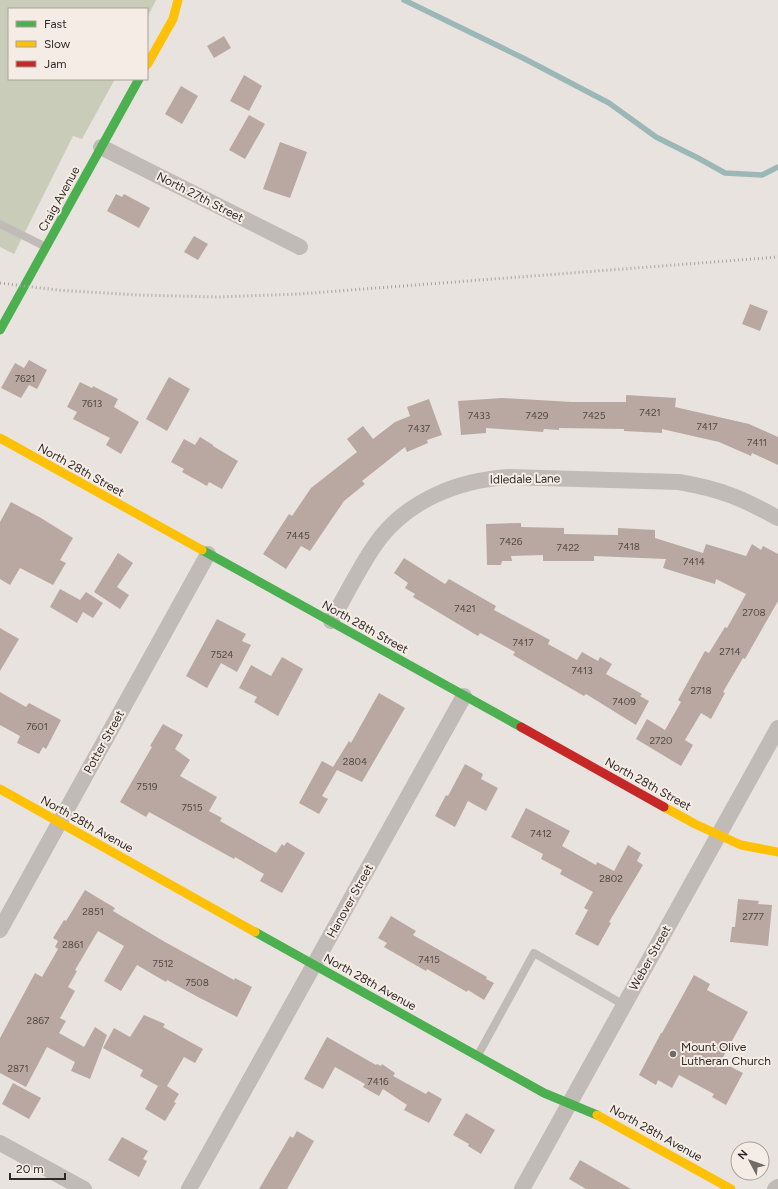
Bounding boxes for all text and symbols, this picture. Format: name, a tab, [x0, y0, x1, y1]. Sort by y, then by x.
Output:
legend	[8, 8, 148, 80]
text: Fast	[44, 17, 67, 31]
text: Slow	[44, 37, 71, 51]
text: Jam	[44, 57, 67, 71]
street label: Craig Avenue	[35, 164, 83, 234]
street label: North 27th Street	[154, 169, 246, 225]
house number: 7621	[15, 372, 35, 385]
house number: 7613	[82, 397, 102, 410]
house number: 7421	[639, 406, 661, 419]
house number: 7433	[468, 409, 490, 422]
house number: 7429	[526, 409, 549, 422]
house number: 7425	[583, 409, 606, 422]
house number: 7417	[696, 420, 718, 433]
house number: 7437	[408, 422, 431, 435]
house number: 7411	[747, 436, 767, 449]
street label: North 28th Street	[35, 441, 127, 500]
street label: Idledale Lane	[490, 471, 561, 487]
house number: 7445	[286, 529, 310, 542]
house number: 7426	[500, 535, 523, 548]
house number: 7418	[618, 540, 640, 553]
house number: 7422	[557, 541, 579, 554]
house number: 7414	[683, 555, 705, 568]
street label: North 28th Street	[319, 598, 411, 657]
house number: 7421	[454, 602, 476, 615]
house number: 2708	[742, 606, 766, 619]
house number: 7417	[512, 636, 534, 649]
house number: 2714	[719, 645, 741, 658]
house number: 7524	[211, 648, 233, 661]
house number: 7413	[571, 664, 593, 677]
house number: 2718	[690, 684, 712, 697]
house number: 7409	[612, 695, 636, 708]
street label: Potter Street	[81, 708, 127, 776]
house number: 7601	[26, 720, 48, 733]
house number: 2720	[650, 734, 672, 747]
house number: 2804	[343, 755, 367, 768]
street label: North 28th Street	[602, 755, 694, 814]
house number: 7519	[137, 780, 158, 793]
street label: North 28th Avenue	[38, 793, 136, 855]
house number: 7515	[182, 801, 203, 814]
house number: 7412	[530, 827, 552, 840]
street label: Hanover Street	[324, 861, 376, 940]
house number: 2802	[599, 872, 623, 885]
house number: 2851	[82, 905, 104, 918]
house number: 2777	[742, 910, 764, 923]
street label: Weber Street	[626, 923, 674, 993]
house number: 2861	[62, 938, 84, 951]
street label: North 28th Avenue	[321, 951, 419, 1013]
house number: 7415	[418, 953, 440, 966]
house number: 7512	[153, 957, 173, 970]
house number: 7508	[185, 976, 209, 989]
house number: 2867	[27, 1014, 50, 1027]
place label: Mount Olive Lutheran Church	[681, 1040, 771, 1068]
marker: Mount Olive Lutheran Church	[668, 1049, 678, 1059]
house number: 2871	[7, 1062, 29, 1075]
house number: 7416	[367, 1075, 389, 1088]
street label: North 28th Avenue	[607, 1102, 705, 1164]
north arrow	[730, 1141, 770, 1181]
text: N	[735, 1147, 751, 1162]
scale bar	[10, 1155, 65, 1181]
text: 20 m	[16, 1162, 44, 1176]

